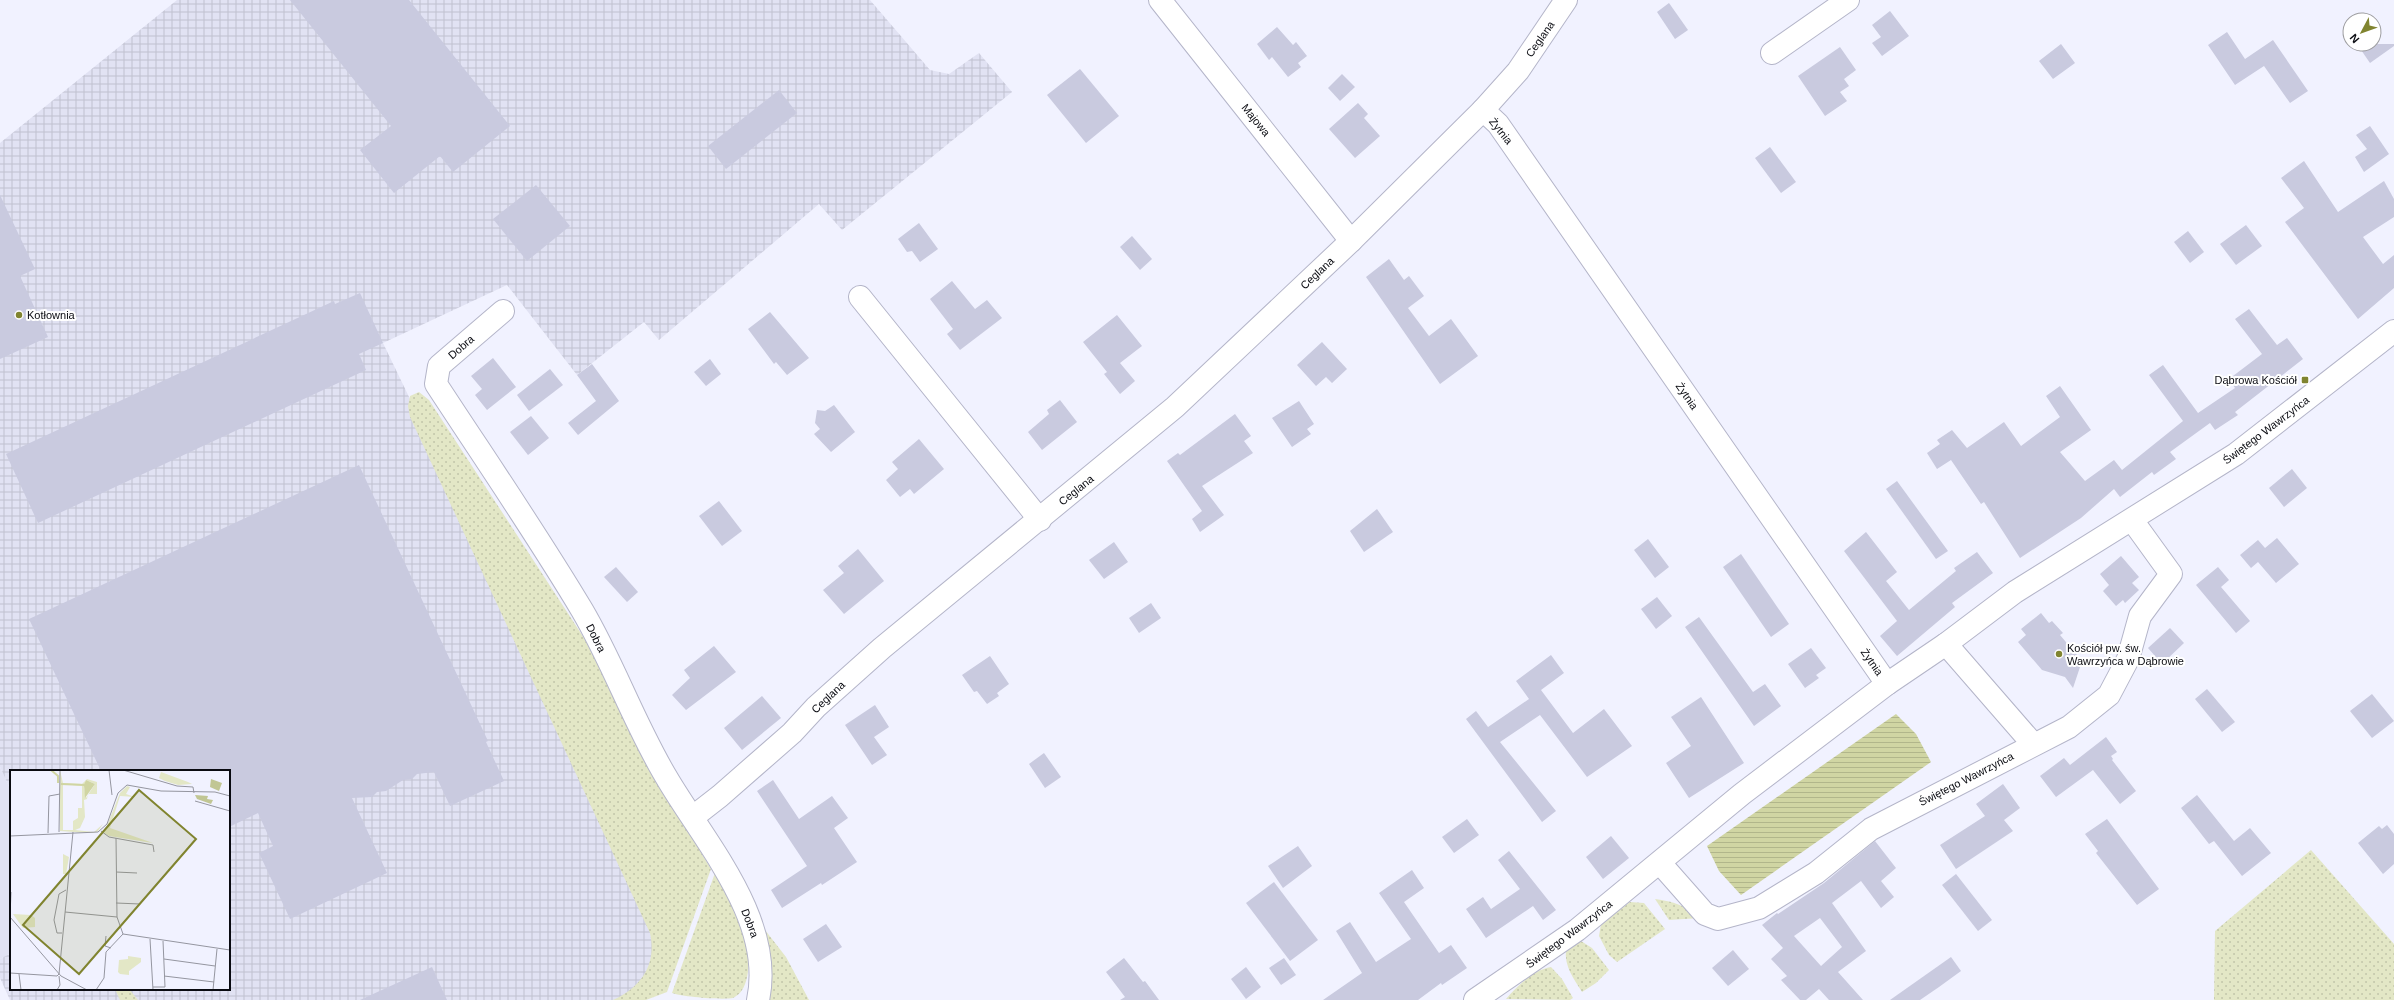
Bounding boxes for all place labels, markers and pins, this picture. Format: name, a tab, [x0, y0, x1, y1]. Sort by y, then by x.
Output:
place label: Kotłownia	[27, 309, 76, 321]
marker: Kotłownia	[14, 310, 24, 320]
place label: Dąbrowa Kościół	[2214, 374, 2298, 386]
marker: Dąbrowa Kościół	[2300, 375, 2310, 385]
place label: Kościół pw. św. Wawrzyńca w Dąbrowie	[2067, 642, 2184, 667]
marker: Kościół pw. św. Wawrzyńca w Dąbrowie	[2054, 649, 2064, 659]

